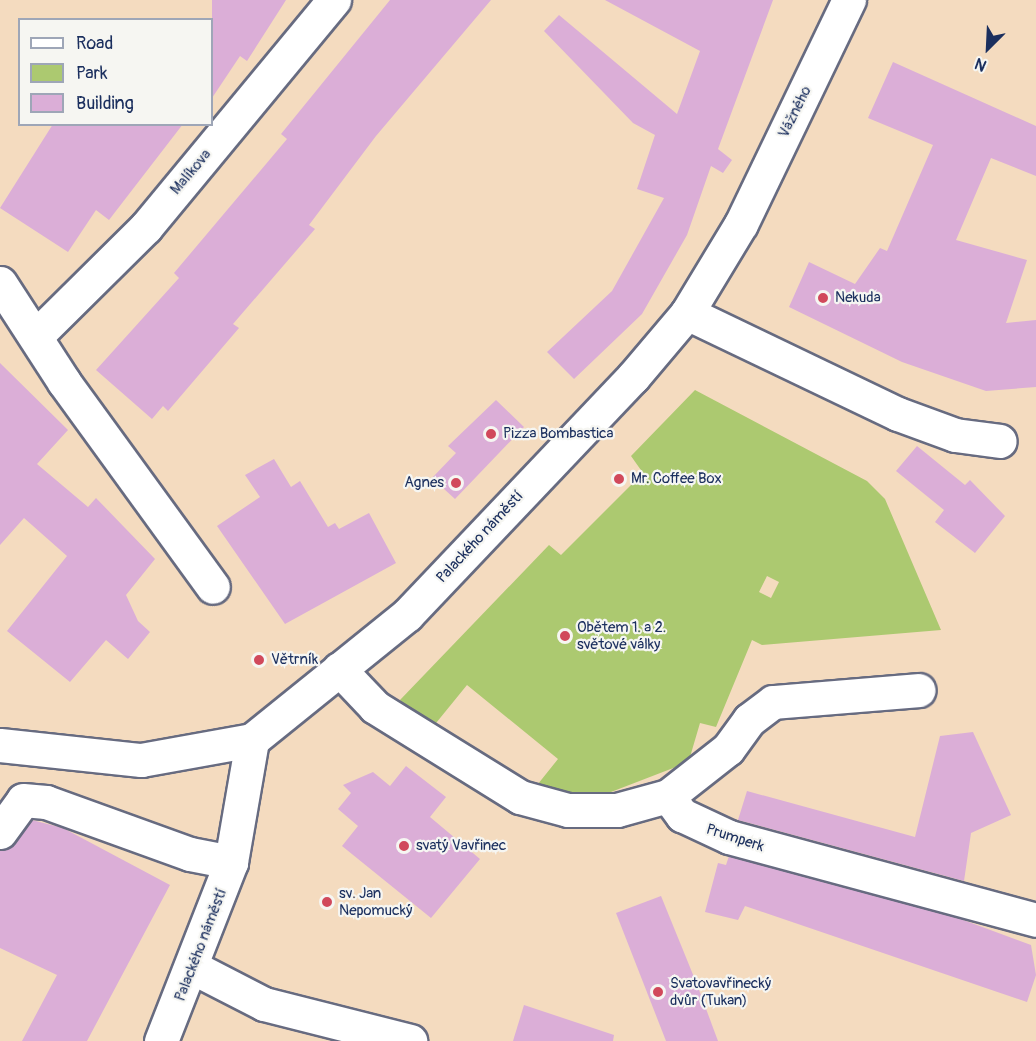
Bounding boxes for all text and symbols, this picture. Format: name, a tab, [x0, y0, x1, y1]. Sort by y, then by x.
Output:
legend	[18, 18, 213, 126]
north arrow	[958, 18, 1018, 78]
text: Road	[76, 32, 113, 55]
text: N	[972, 53, 990, 76]
text: Park	[76, 62, 108, 85]
street label: Vážného	[775, 83, 815, 141]
text: Building	[76, 92, 134, 115]
street label: Malíkova	[167, 146, 215, 198]
place label: Nekuda	[835, 289, 881, 307]
marker: Nekuda	[816, 291, 830, 305]
place label: Pizza Bombastica	[503, 425, 614, 443]
marker: Pizza Bombastica	[484, 427, 498, 441]
place label: Mr. Coffee Box	[631, 470, 722, 488]
marker: Mr. Coffee Box	[612, 472, 626, 486]
place label: Agnes	[404, 474, 444, 492]
marker: Agnes	[449, 476, 463, 490]
street label: Palackého náměstí	[433, 487, 527, 587]
place label: Obětem 1. a 2. světové války	[577, 618, 666, 653]
marker: Obětem 1. a 2. světové války	[558, 629, 572, 643]
place label: Větrník	[271, 651, 318, 669]
marker: Větrník	[252, 653, 266, 667]
street label: Prumperk	[704, 820, 766, 856]
place label: svatý Vavřinec	[416, 837, 506, 855]
marker: svatý Vavřinec	[397, 839, 411, 853]
place label: sv. Jan Nepomucký	[339, 884, 412, 919]
street label: Palackého náměstí	[171, 886, 231, 1004]
marker: sv. Jan Nepomucký	[320, 895, 334, 909]
place label: Svatovavřinecký dvůr (Tukan)	[670, 974, 771, 1009]
marker: Svatovavřinecký dvůr (Tukan)	[651, 985, 665, 999]

